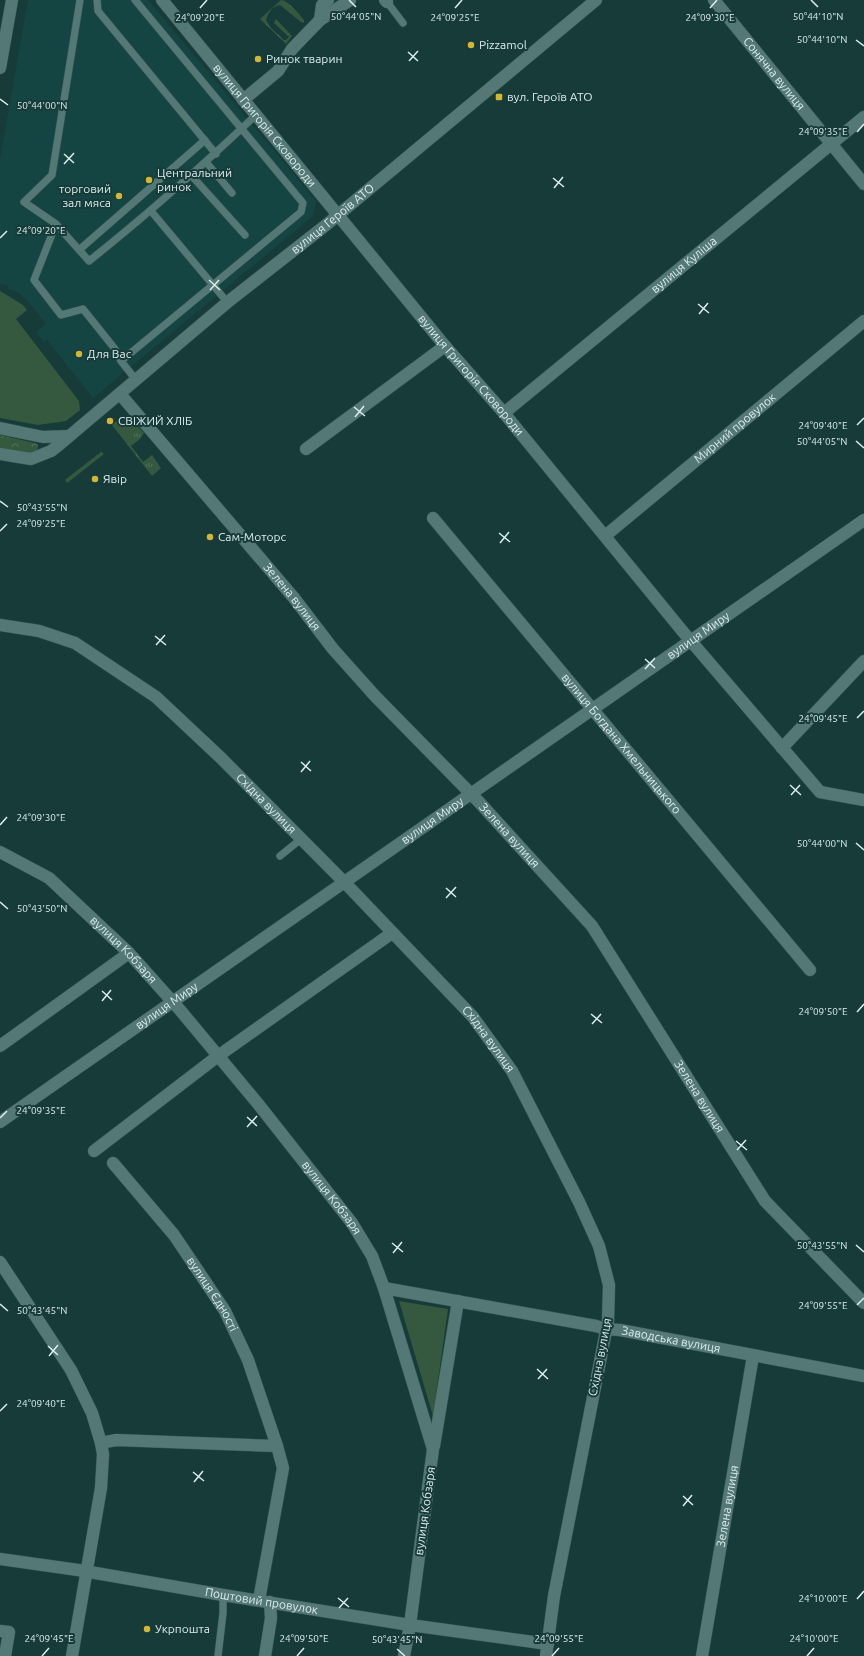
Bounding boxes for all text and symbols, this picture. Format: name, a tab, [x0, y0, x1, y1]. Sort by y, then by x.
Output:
text: 50°44'05"N	[331, 11, 381, 22]
text: 50°44'10"N	[793, 11, 843, 22]
text: 24°09'20"E	[175, 12, 225, 23]
text: 24°09'25"E	[430, 12, 480, 23]
text: 24°09'30"E	[685, 12, 735, 23]
street label: Сонячна вулиця	[741, 34, 808, 112]
text: 50°44'10"N	[797, 34, 847, 45]
place label: Pizzamol	[479, 38, 527, 51]
marker: Pizzamol	[466, 40, 476, 50]
place label: Ринок тварин	[266, 52, 343, 65]
marker: Ринок тварин	[253, 54, 263, 64]
street label: вулиця Григорія Сковороди	[211, 61, 319, 189]
place label: вул. Героїв АТО	[507, 90, 593, 103]
marker: вул. Героїв АТО	[494, 92, 504, 102]
text: 50°44'00"N	[17, 100, 67, 111]
text: 24°09'35"E	[798, 126, 848, 137]
place label: Центральний ринок	[157, 166, 232, 193]
marker: Центральний ринок	[144, 175, 154, 185]
street label: вулиця Героїв АТО	[288, 181, 376, 256]
place label: торговий зал мяса	[59, 182, 111, 209]
marker: торговий зал мяса	[114, 191, 124, 201]
text: 24°09'20"E	[16, 225, 66, 236]
street label: вулиця Куліша	[648, 234, 719, 295]
street label: вулиця Григорія Сковороди	[416, 312, 527, 438]
place label: Для Вас	[87, 347, 132, 360]
marker: Для Вас	[74, 349, 84, 359]
street label: Мирний провулок	[691, 390, 778, 465]
place label: СВІЖИЙ ХЛІБ	[118, 414, 192, 427]
marker: СВІЖИЙ ХЛІБ	[105, 416, 115, 426]
text: 24°09'40"E	[798, 420, 848, 431]
text: 50°44'05"N	[797, 436, 847, 447]
place label: Явір	[103, 472, 127, 485]
marker: Явір	[90, 474, 100, 484]
text: 50°43'55"N	[17, 502, 67, 513]
text: 24°09'25"E	[16, 518, 66, 529]
place label: Сам-Моторс	[218, 530, 287, 543]
marker: Сам-Моторс	[205, 532, 215, 542]
street label: Зелена вулиця	[261, 560, 323, 633]
street label: вулиця Миру	[664, 609, 732, 661]
street label: вулиця Богдана Хмельницького	[559, 671, 684, 816]
text: 24°09'45"E	[798, 713, 848, 724]
street label: Східна вулиця	[234, 770, 299, 836]
street label: вулиця Миру	[398, 794, 466, 846]
street label: Зелена вулиця	[477, 800, 542, 870]
text: 24°09'30"E	[16, 812, 66, 823]
text: 50°44'00"N	[797, 838, 847, 849]
text: 50°43'50"N	[17, 903, 67, 914]
street label: вулиця Кобзаря	[88, 913, 160, 986]
street label: вулиця Миру	[133, 979, 200, 1032]
street label: Східна вулиця	[460, 1003, 518, 1074]
text: 24°09'50"E	[798, 1006, 848, 1017]
street label: Зелена вулиця	[672, 1058, 727, 1135]
text: 24°09'35"E	[16, 1105, 66, 1116]
street label: вулиця Кобзаря	[300, 1158, 364, 1237]
text: 50°43'55"N	[797, 1240, 847, 1251]
street label: вулиця Єдності	[185, 1254, 241, 1333]
text: 24°09'55"E	[798, 1300, 848, 1311]
text: 50°43'45"N	[17, 1305, 67, 1316]
street label: Східна вулиця	[586, 1317, 613, 1397]
street label: Заводська вулиця	[621, 1323, 722, 1355]
text: 24°09'40"E	[16, 1398, 66, 1409]
street label: Зелена вулиця	[714, 1464, 740, 1548]
street label: вулиця Кобзаря	[412, 1466, 437, 1556]
street label: Поштовий провулок	[204, 1585, 319, 1616]
text: 24°10'00"E	[798, 1593, 848, 1604]
place label: Укрпошта	[155, 1622, 210, 1635]
marker: Укрпошта	[142, 1624, 152, 1634]
text: 24°09'45"E	[24, 1633, 74, 1644]
text: 24°09'50"E	[279, 1633, 329, 1644]
text: 24°09'55"E	[534, 1633, 584, 1644]
text: 24°10'00"E	[789, 1633, 839, 1644]
text: 50°43'45"N	[372, 1634, 422, 1645]

